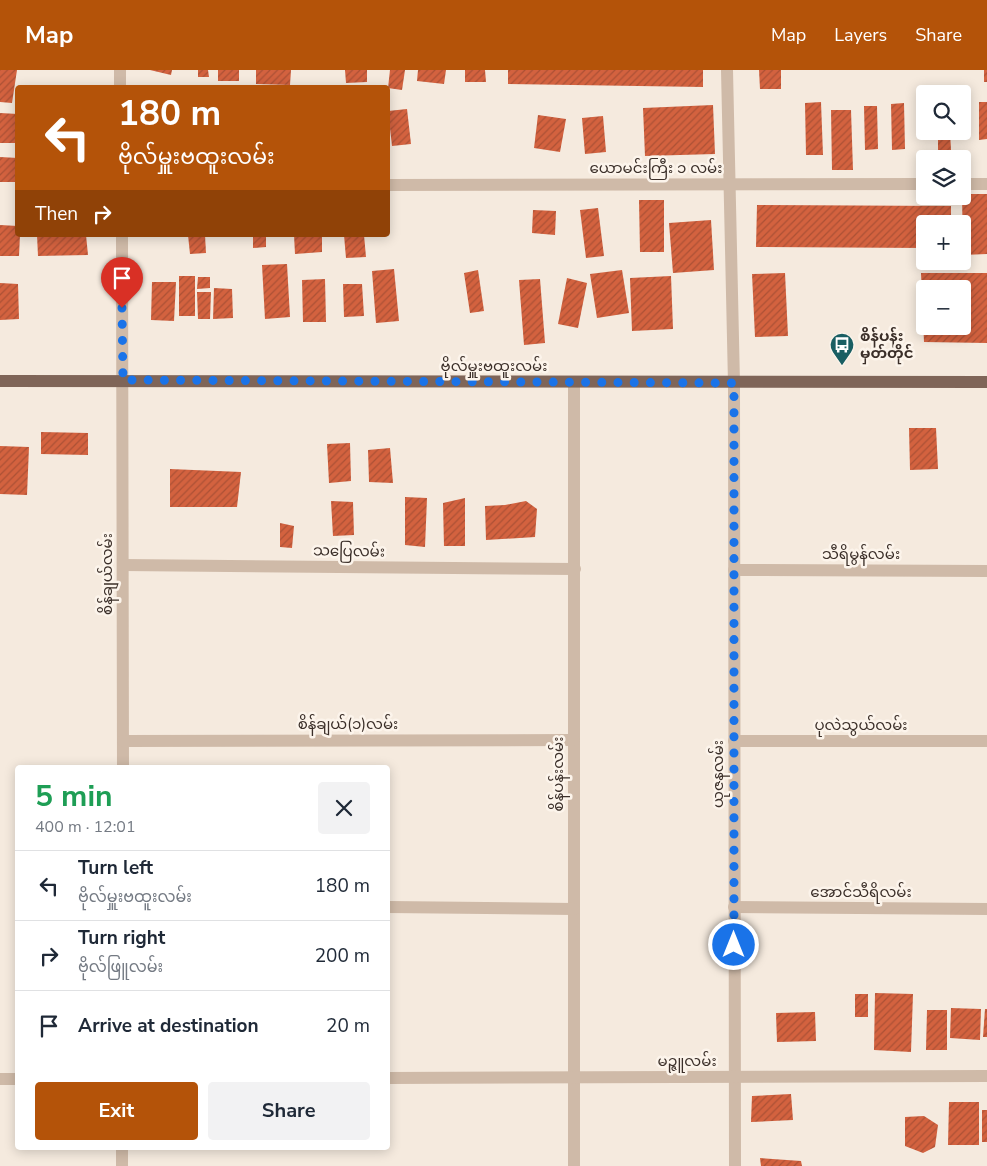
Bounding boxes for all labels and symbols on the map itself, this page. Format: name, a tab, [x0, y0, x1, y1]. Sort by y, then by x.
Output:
street label: ယောမင်းကြီး ၁ လမ်း	[590, 158, 722, 180]
pin	[101, 257, 143, 308]
place label: စိန်ပန်း မှတ်တိုင်	[860, 326, 914, 365]
bus stop icon: စိန်ပန်း မှတ်တိုင်	[829, 332, 855, 366]
street label: ဗိုလ်မှူးဗထူးလမ်း	[441, 356, 547, 378]
street label: စိန်ချယ်လမ်း	[97, 533, 119, 615]
street label: သပြေလမ်း	[313, 540, 385, 564]
street label: သီရိမွန်လမ်း	[822, 544, 900, 566]
street label: စိန်ချယ်(၁)လမ်း	[298, 714, 398, 736]
street label: ပုလဲသွယ်လမ်း	[814, 715, 908, 737]
street label: စိန်ပန်းလမ်း	[548, 737, 570, 811]
street label: ယုဇနလမ်း	[708, 740, 730, 808]
street label: အောင်သီရိလမ်း	[810, 882, 912, 904]
position arrow	[707, 918, 759, 970]
street label: မဉ္ဇူလမ်း	[657, 1051, 717, 1073]

